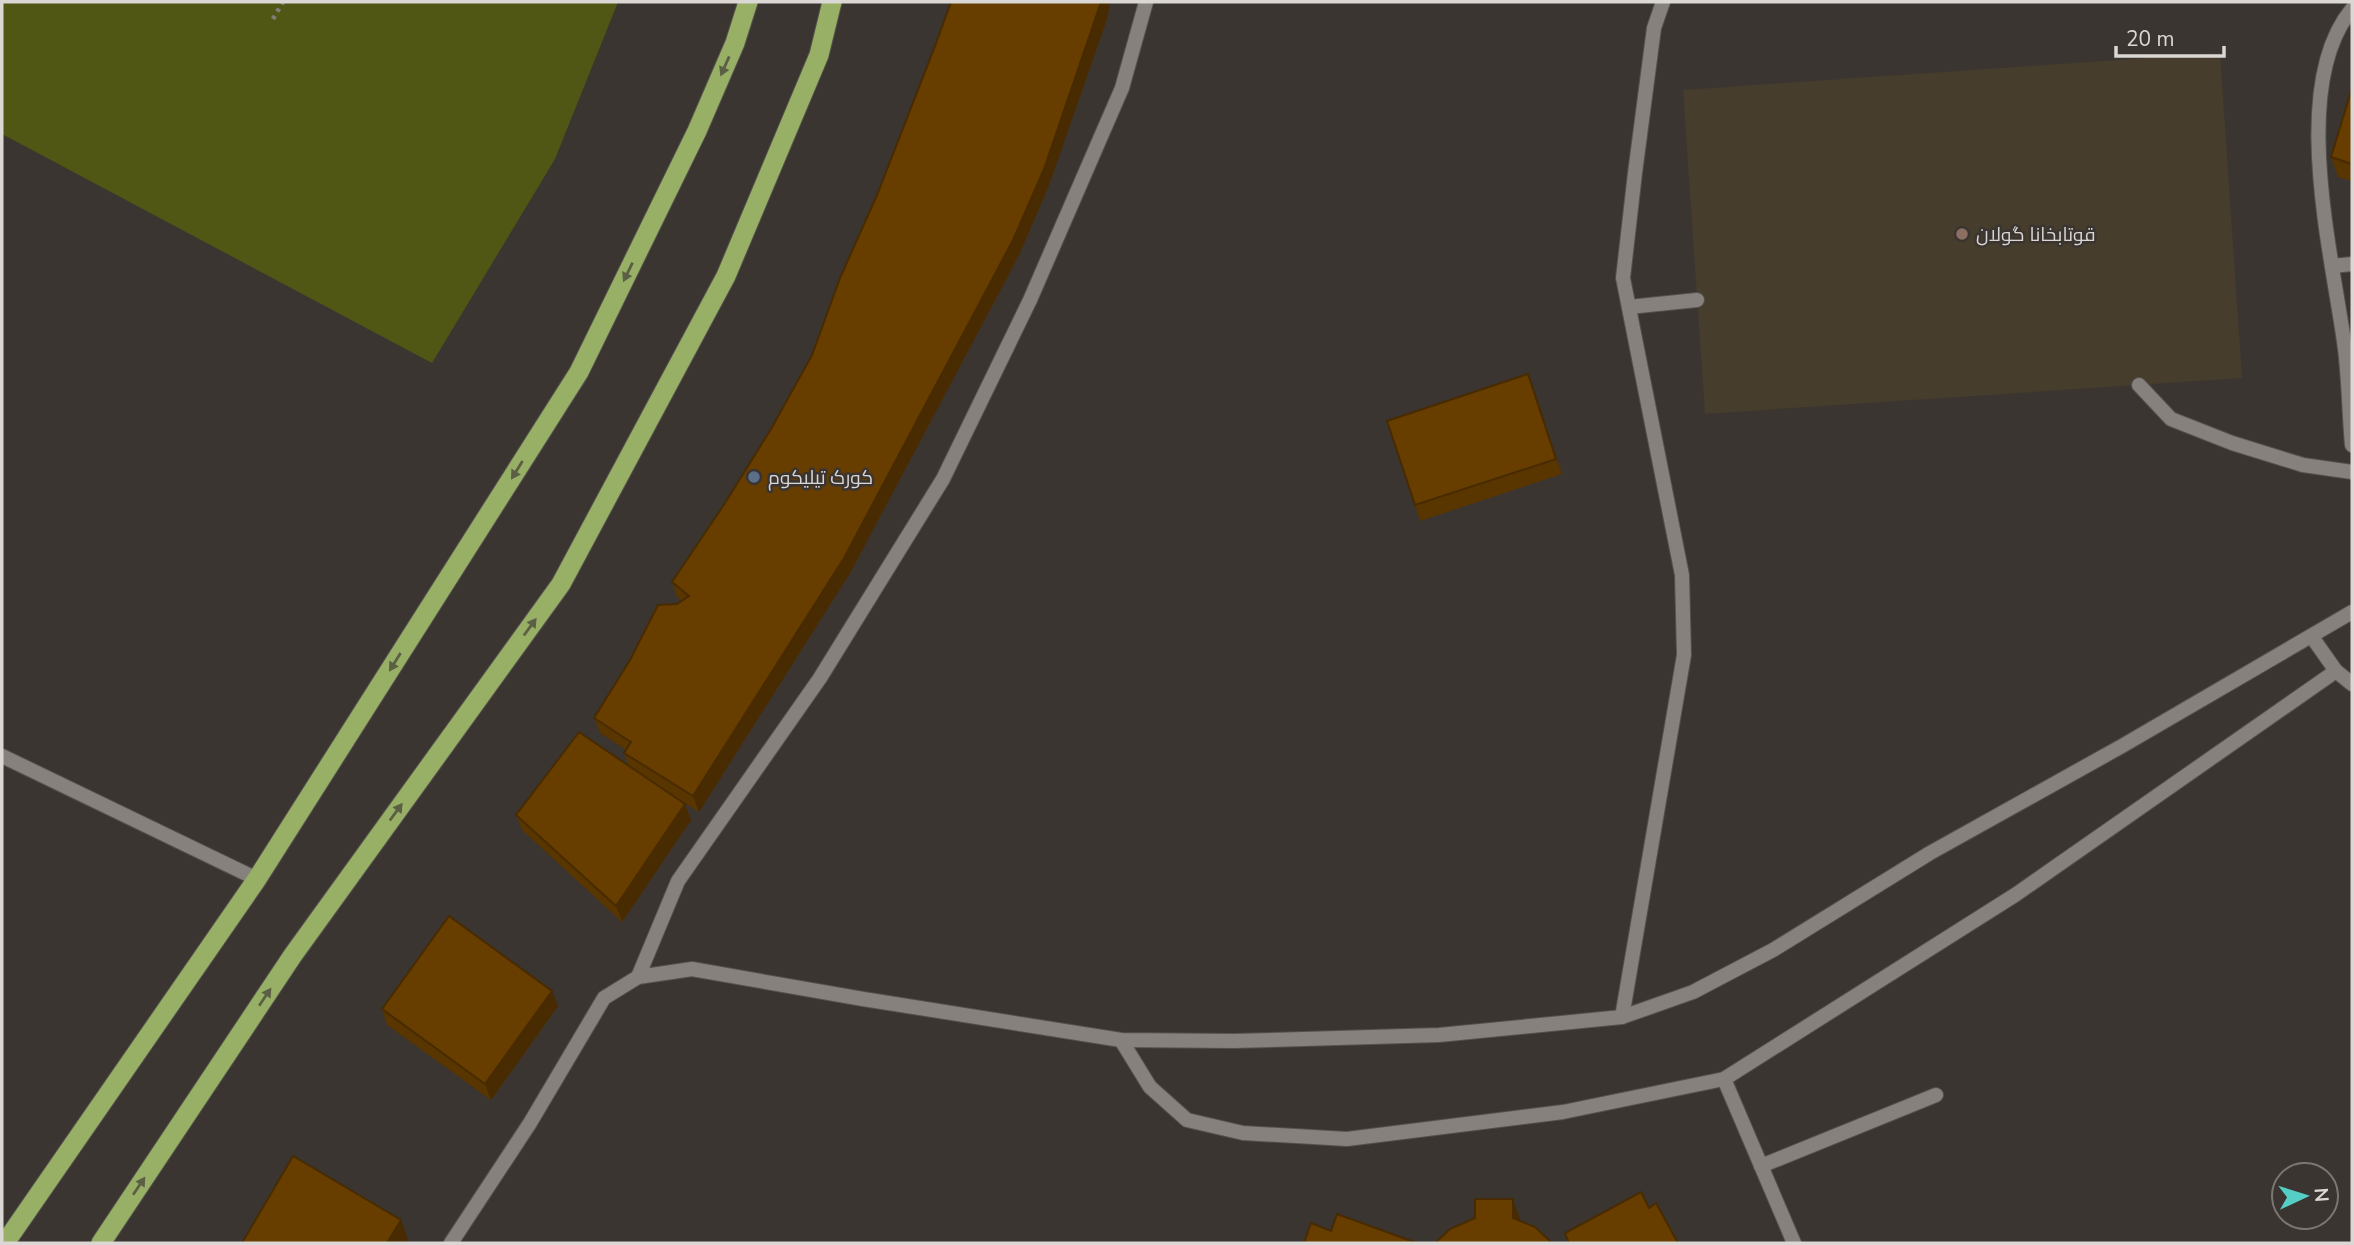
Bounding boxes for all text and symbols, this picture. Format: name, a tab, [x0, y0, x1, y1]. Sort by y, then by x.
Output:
scale bar	[2116, 14, 2224, 58]
text: 20 m	[2126, 25, 2175, 53]
one-way arrow	[719, 56, 731, 76]
place label: قوتابخانا گولان	[1976, 222, 2096, 248]
marker: قوتابخانا گولان	[1954, 226, 1970, 242]
one-way arrow	[622, 262, 633, 282]
one-way arrow	[510, 460, 523, 479]
place label: کورک تيليكوم	[768, 465, 873, 491]
marker: کورک تيليكوم	[746, 469, 762, 485]
one-way arrow	[522, 618, 536, 636]
one-way arrow	[388, 652, 401, 671]
one-way arrow	[389, 803, 403, 821]
one-way arrow	[258, 988, 272, 1006]
north arrow	[2270, 1161, 2340, 1231]
one-way arrow	[132, 1177, 145, 1196]
text: N	[2307, 1187, 2334, 1203]

